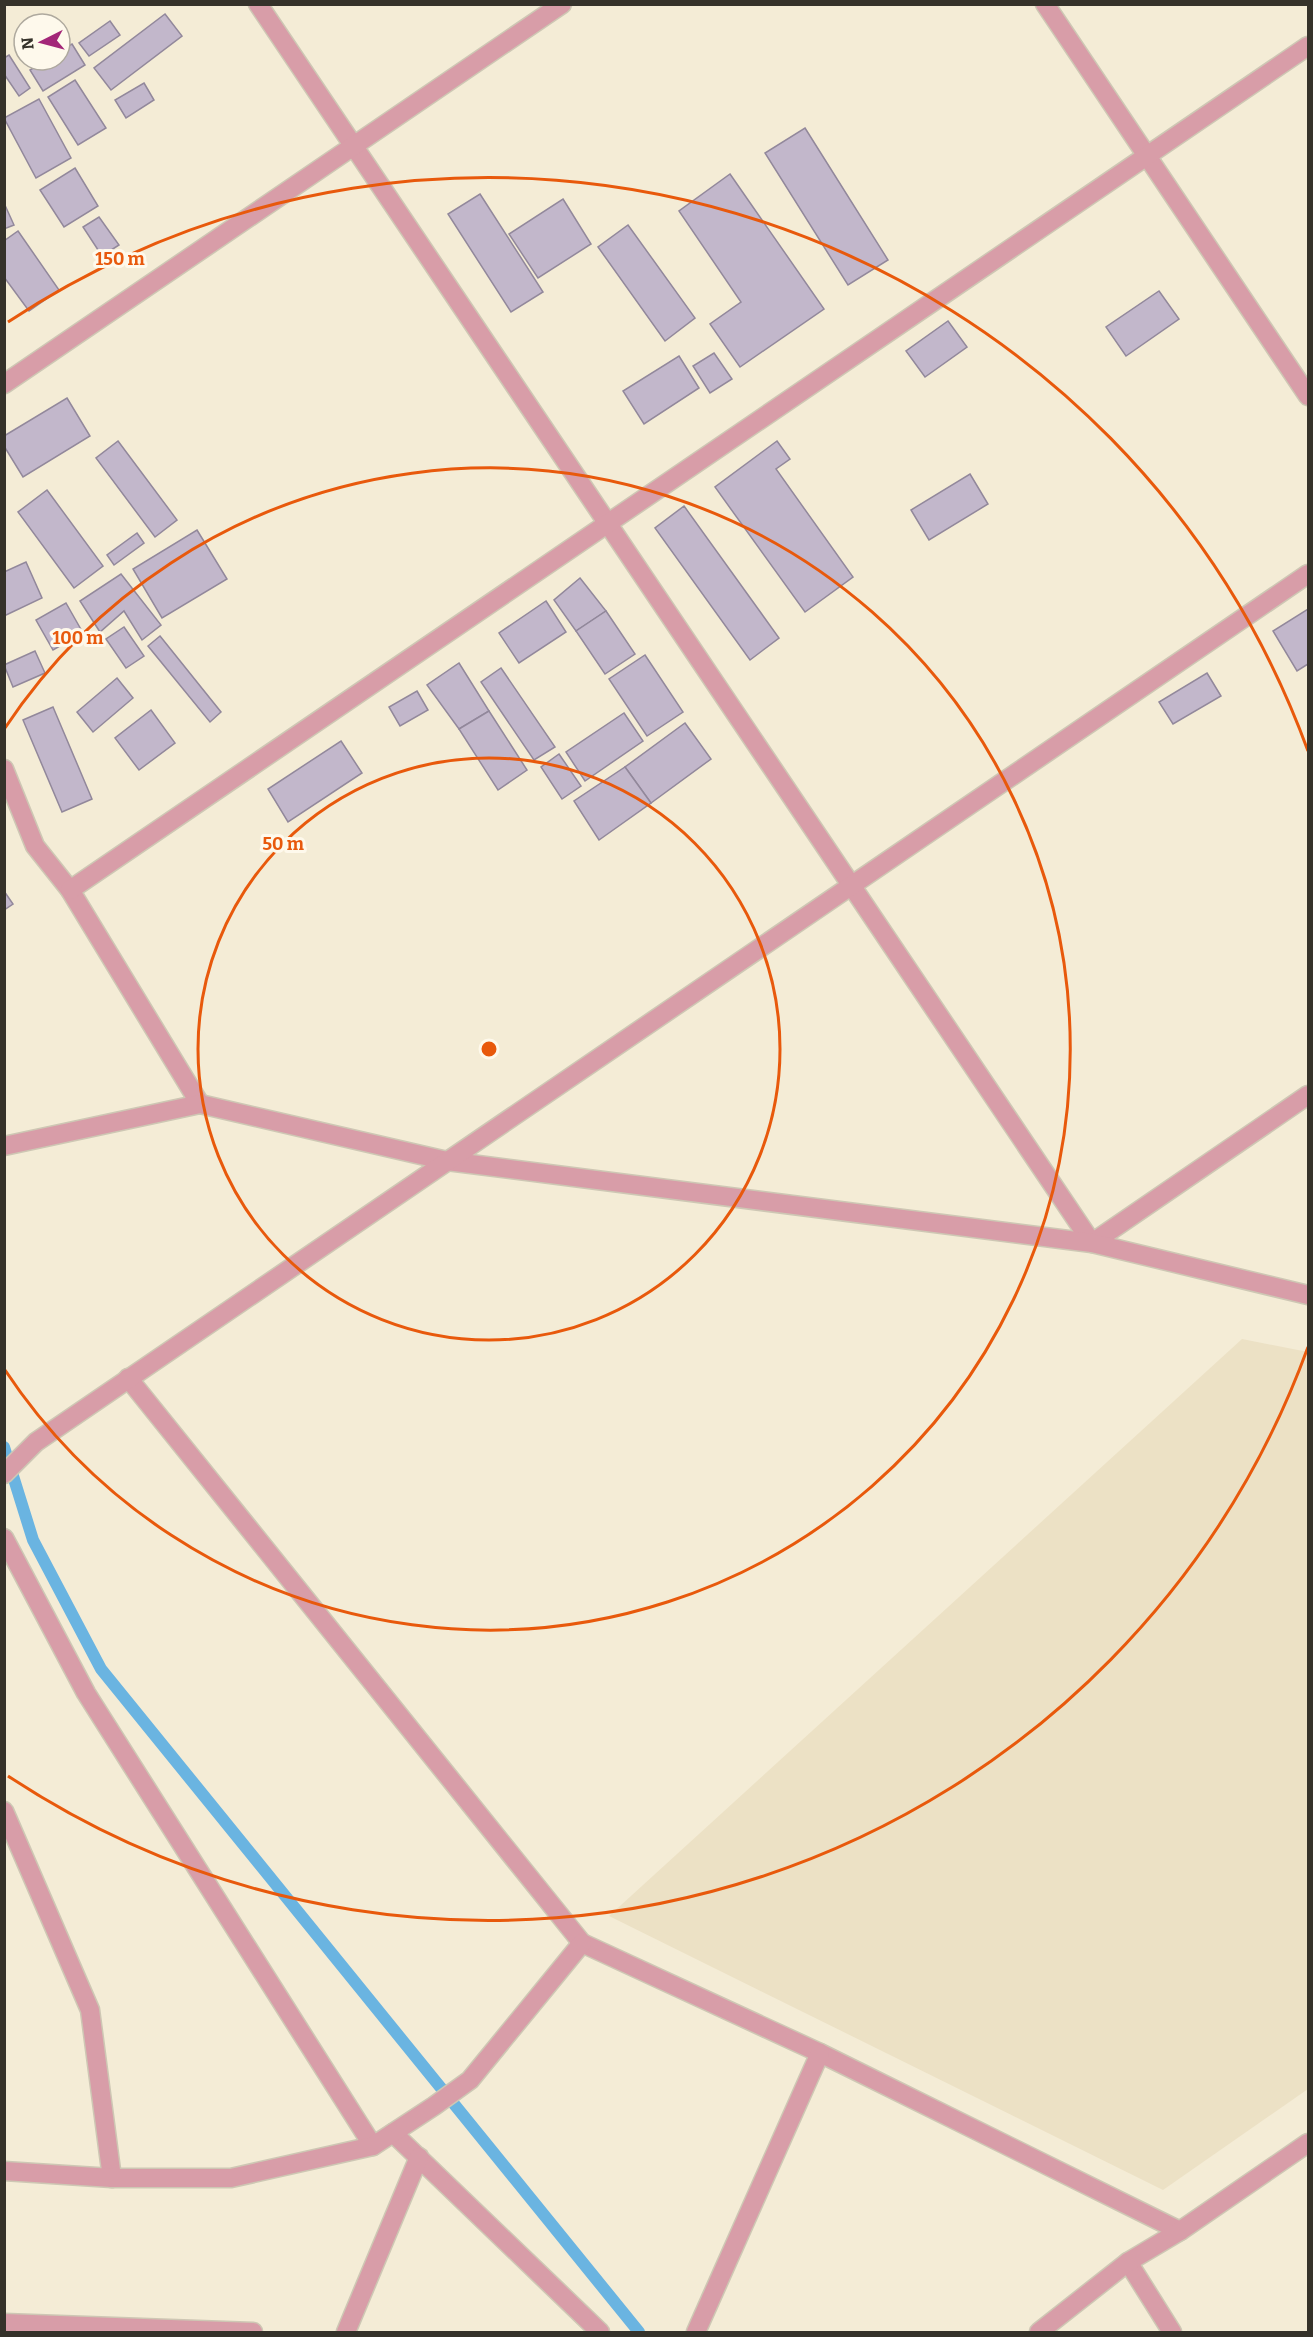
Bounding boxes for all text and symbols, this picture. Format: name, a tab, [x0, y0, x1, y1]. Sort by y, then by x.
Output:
north arrow	[12, 12, 72, 72]
text: N	[17, 36, 38, 51]
text: 150 m	[95, 248, 145, 270]
text: 100 m	[52, 627, 104, 649]
text: 50 m	[262, 833, 304, 855]
centre of rings	[479, 1039, 499, 1059]

